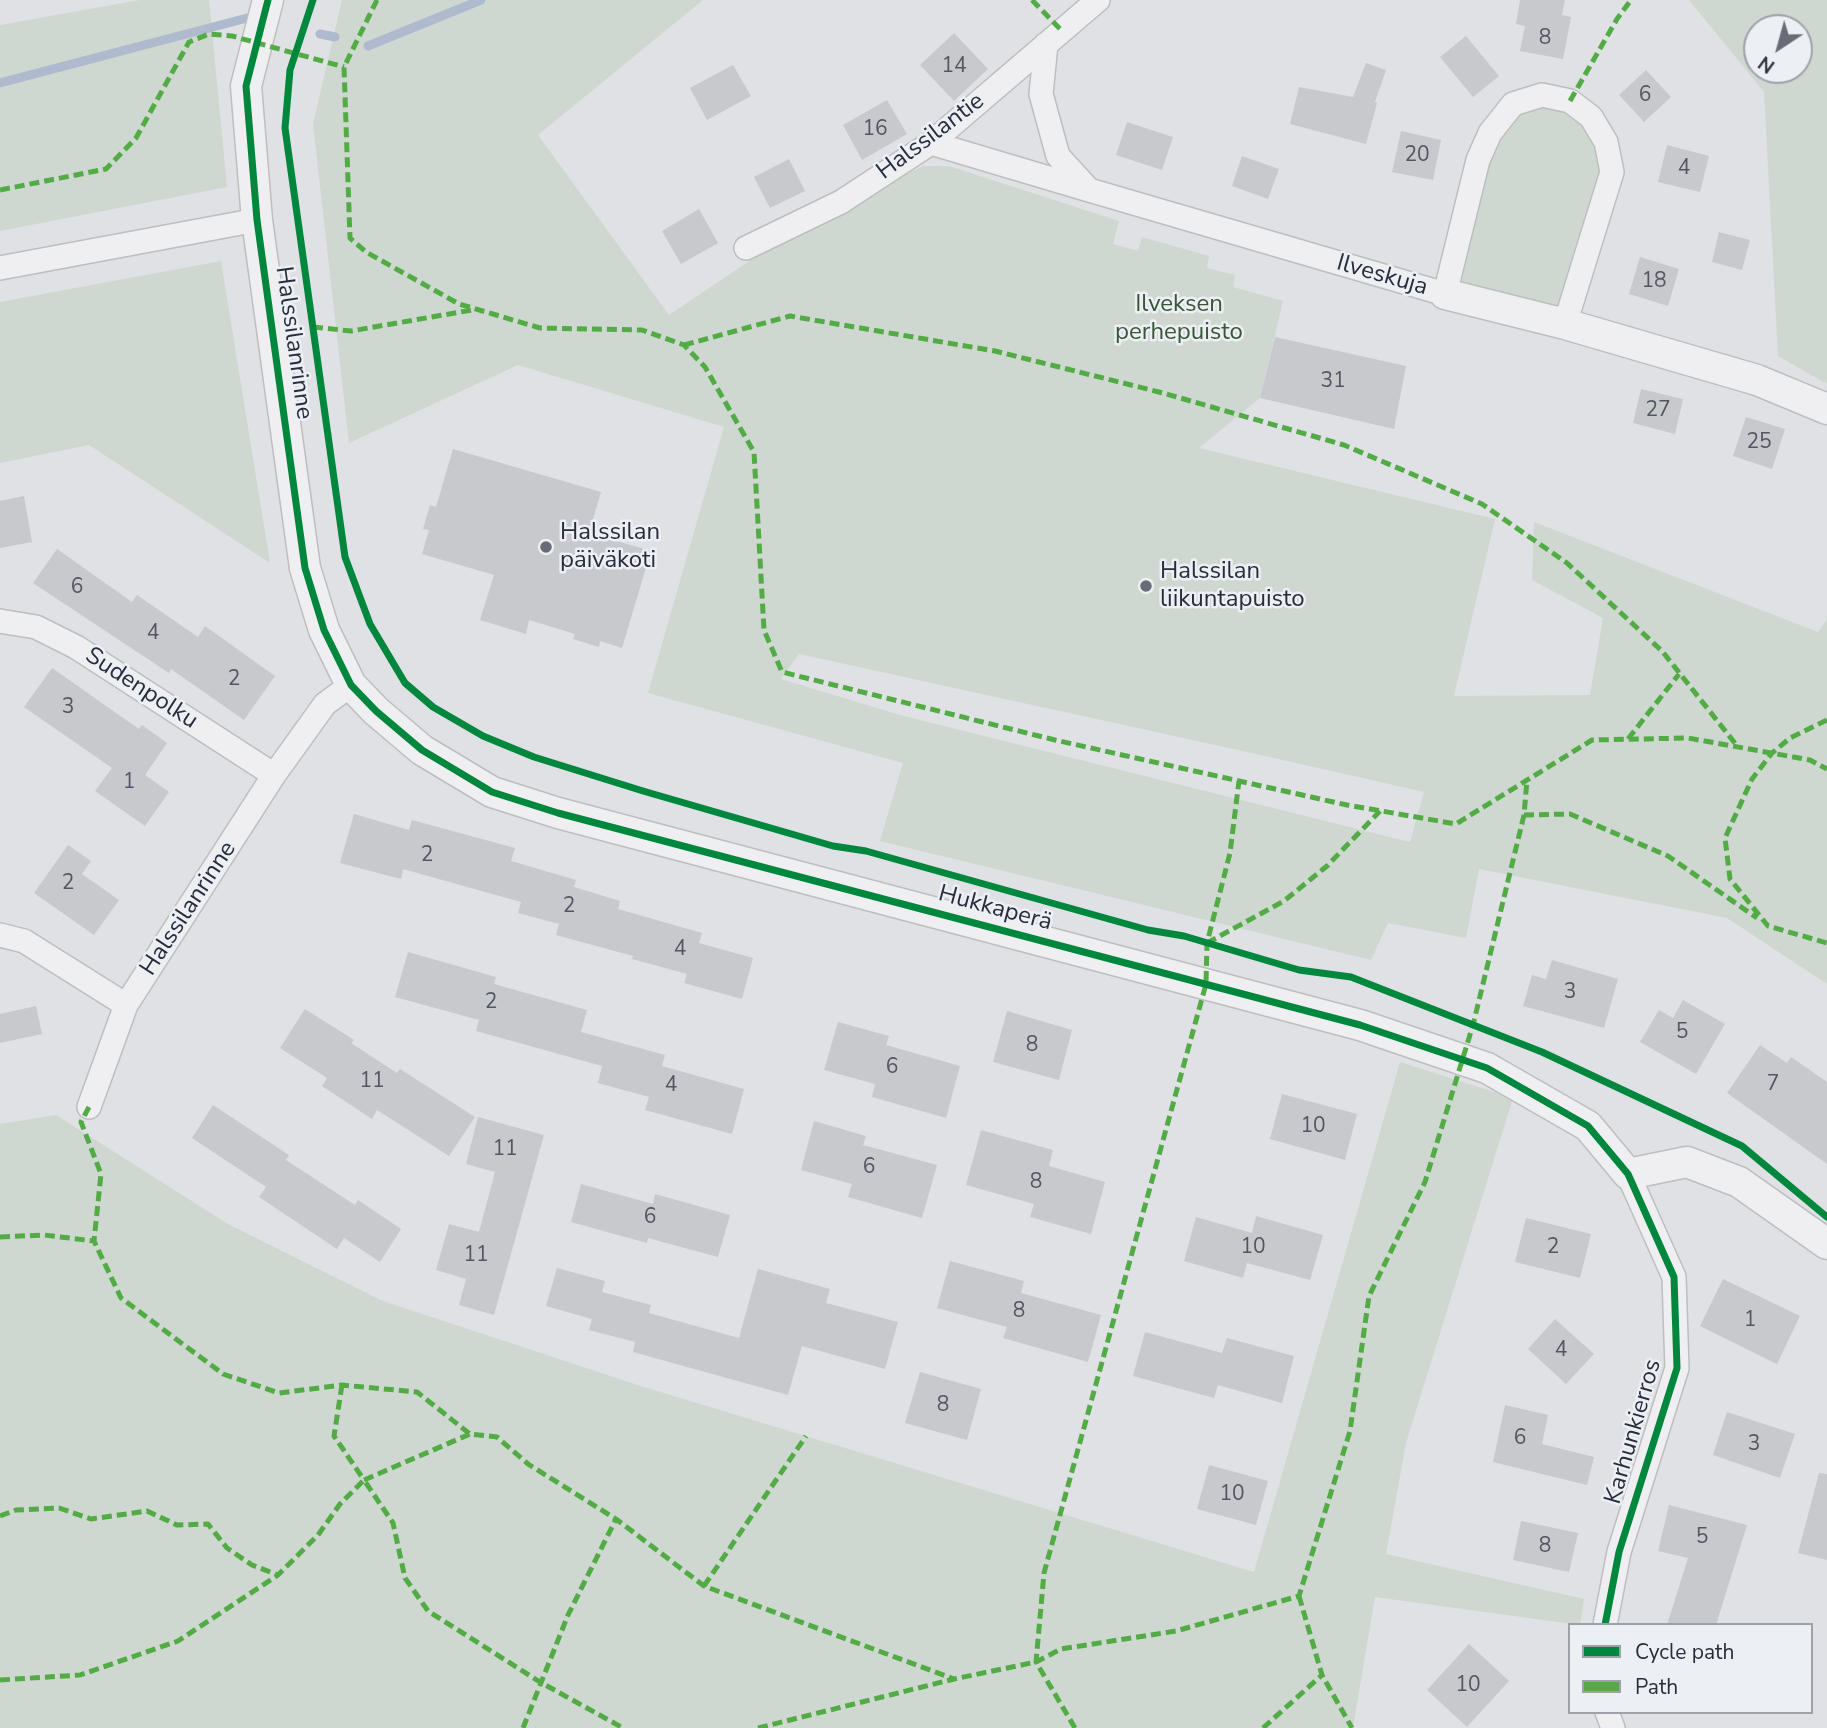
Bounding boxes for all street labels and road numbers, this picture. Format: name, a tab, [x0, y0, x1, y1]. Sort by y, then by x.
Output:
street label: Halssilantie	[872, 87, 990, 187]
street label: Ilveskuja	[1333, 249, 1431, 303]
street label: Halssilanrinne	[268, 265, 318, 421]
street label: Sudenpolku	[79, 642, 203, 736]
street label: Halssilanrinne	[135, 836, 243, 982]
street label: Hukkaperä	[935, 880, 1055, 938]
street label: Karhunkierros	[1600, 1356, 1668, 1508]

